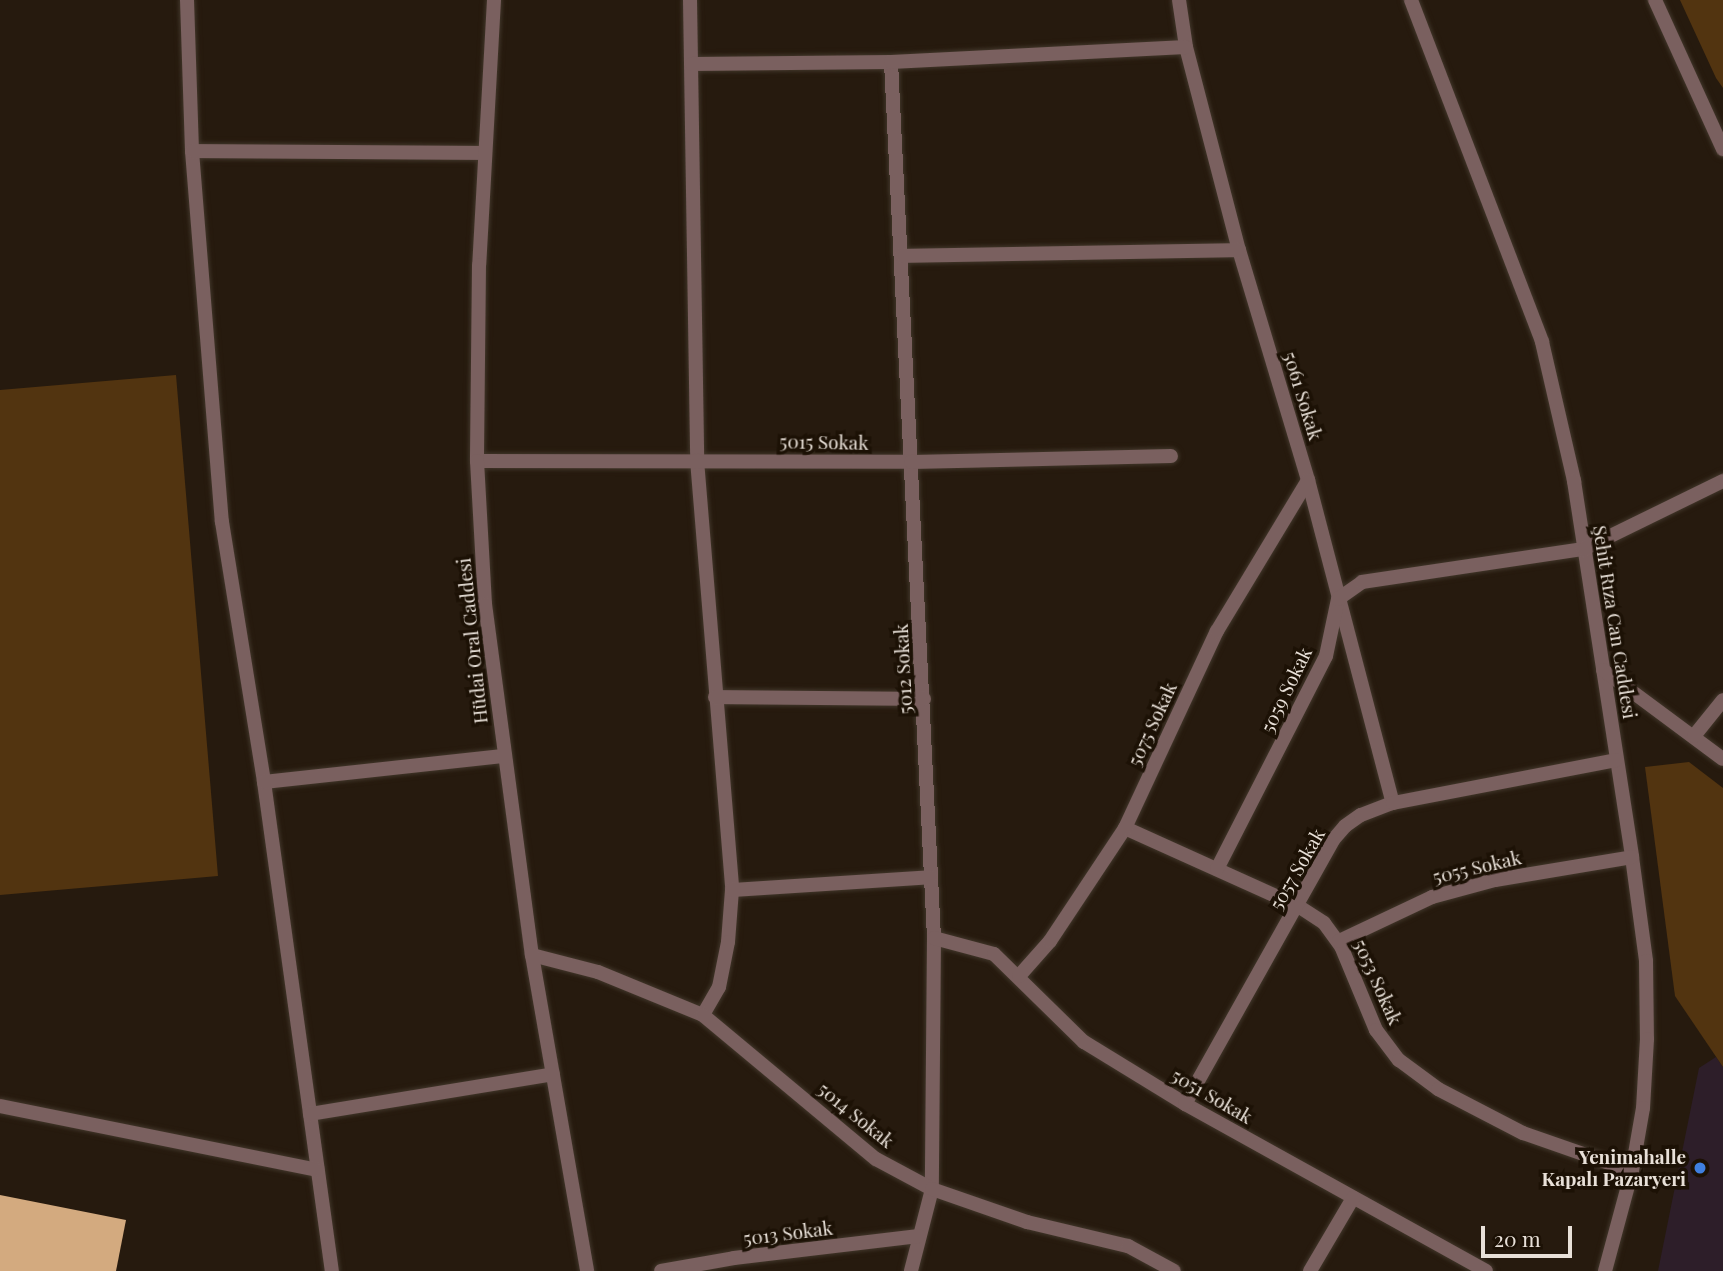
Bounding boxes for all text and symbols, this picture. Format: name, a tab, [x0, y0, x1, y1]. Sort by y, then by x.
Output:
street label: 5061 Sokak	[1279, 349, 1327, 443]
street label: 5015 Sokak	[779, 430, 869, 454]
street label: Şehit Rıza Can Caddesi	[1588, 523, 1642, 721]
street label: Hüdai Oral Caddesi	[452, 557, 492, 725]
street label: 5012 Sokak	[889, 623, 917, 715]
street label: 5059 Sokak	[1256, 644, 1316, 736]
street label: 5075 Sokak	[1123, 678, 1181, 770]
street label: 5057 Sokak	[1265, 824, 1329, 914]
street label: 5055 Sokak	[1430, 846, 1524, 888]
street label: 5053 Sokak	[1349, 936, 1407, 1028]
street label: 5051 Sokak	[1168, 1064, 1256, 1128]
street label: 5014 Sokak	[813, 1077, 899, 1153]
place label: Yenimahalle Kapalı Pazaryeri	[1542, 1146, 1686, 1190]
marker: Yenimahalle Kapalı Pazaryeri	[1692, 1160, 1708, 1176]
scale bar	[1485, 1212, 1576, 1256]
street label: 5013 Sokak	[742, 1216, 834, 1250]
text: 20 m	[1494, 1224, 1541, 1252]

